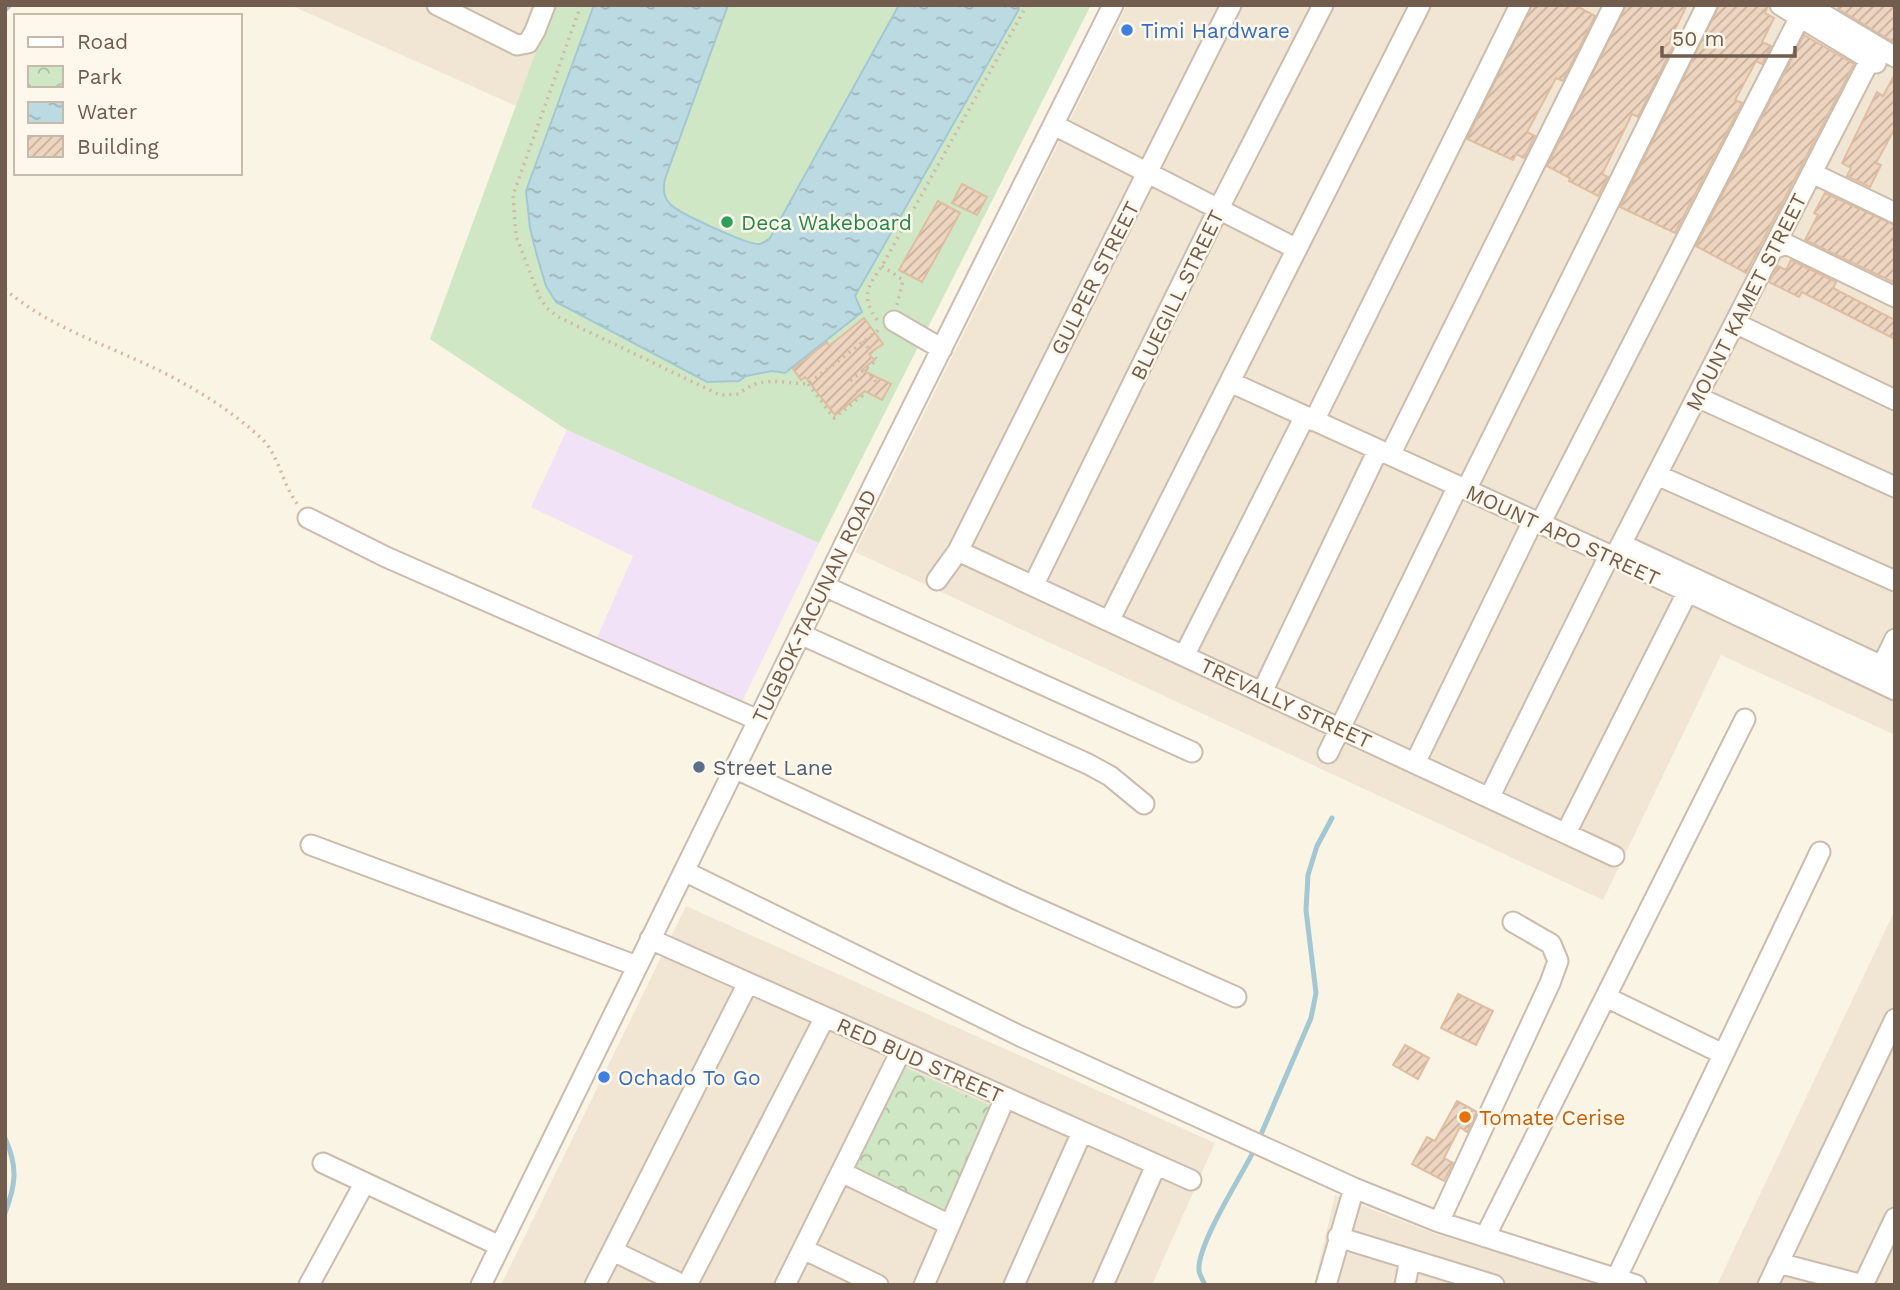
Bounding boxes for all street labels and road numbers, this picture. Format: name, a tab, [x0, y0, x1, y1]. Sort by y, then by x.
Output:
street label: MOUNT KAMET STREET	[1680, 189, 1812, 415]
street label: GULPER STREET	[1046, 197, 1145, 359]
street label: BLUEGILL STREET	[1125, 206, 1229, 384]
street label: MOUNT APO STREET	[1462, 479, 1664, 591]
street label: TUGBOK-TACUNAN ROAD	[746, 485, 882, 727]
street label: TREVALLY STREET	[1196, 652, 1376, 754]
street label: RED BUD STREET	[833, 1012, 1007, 1108]

